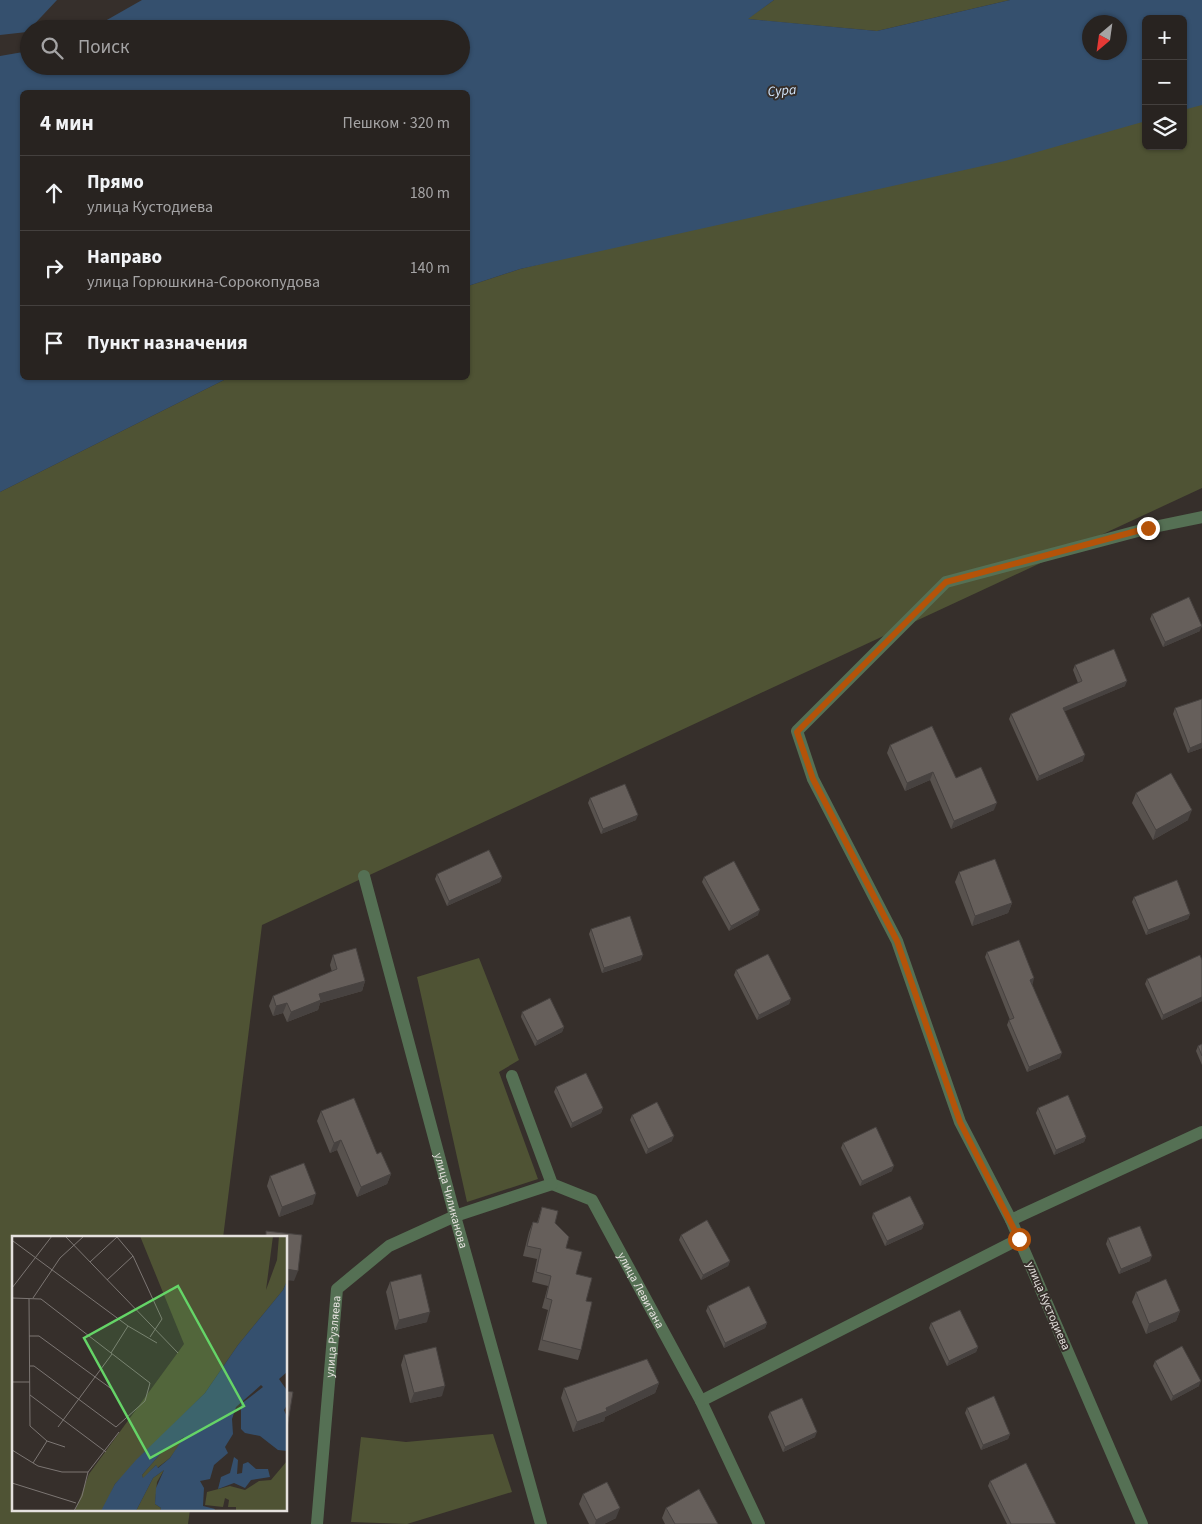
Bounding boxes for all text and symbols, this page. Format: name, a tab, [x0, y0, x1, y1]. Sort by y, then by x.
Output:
north arrow	[1082, 15, 1127, 60]
map controls	[1142, 15, 1187, 150]
button: +	[1142, 15, 1187, 60]
search box	[20, 20, 470, 75]
icon: search	[38, 34, 66, 62]
text: Поиск	[78, 34, 129, 61]
button: −	[1142, 60, 1187, 105]
water label: Сура	[767, 80, 798, 102]
button: layers	[1142, 105, 1187, 150]
text: 4 мин	[40, 108, 94, 138]
text: Пешком · 320 m	[343, 112, 450, 134]
text: Прямо	[87, 169, 144, 196]
icon: ahead	[40, 179, 68, 207]
text: 180 m	[410, 182, 450, 204]
text: улица Кустодиева	[87, 196, 213, 218]
text: Направо	[87, 244, 162, 271]
icon: right	[40, 254, 68, 282]
text: 140 m	[410, 257, 450, 279]
text: улица Горюшкина-Сорокопудова	[87, 271, 320, 293]
icon: arrive	[40, 329, 68, 357]
text: Пункт назначения	[87, 330, 248, 357]
route end	[1137, 517, 1160, 540]
street label: улица Чиликанова	[430, 1151, 472, 1250]
route start	[1008, 1228, 1031, 1251]
inset map	[12, 1236, 288, 1512]
street label: улица Левитана	[613, 1249, 669, 1331]
street label: улица Кустодиева	[1022, 1259, 1074, 1353]
street label: улица Рузляева	[321, 1295, 345, 1378]

